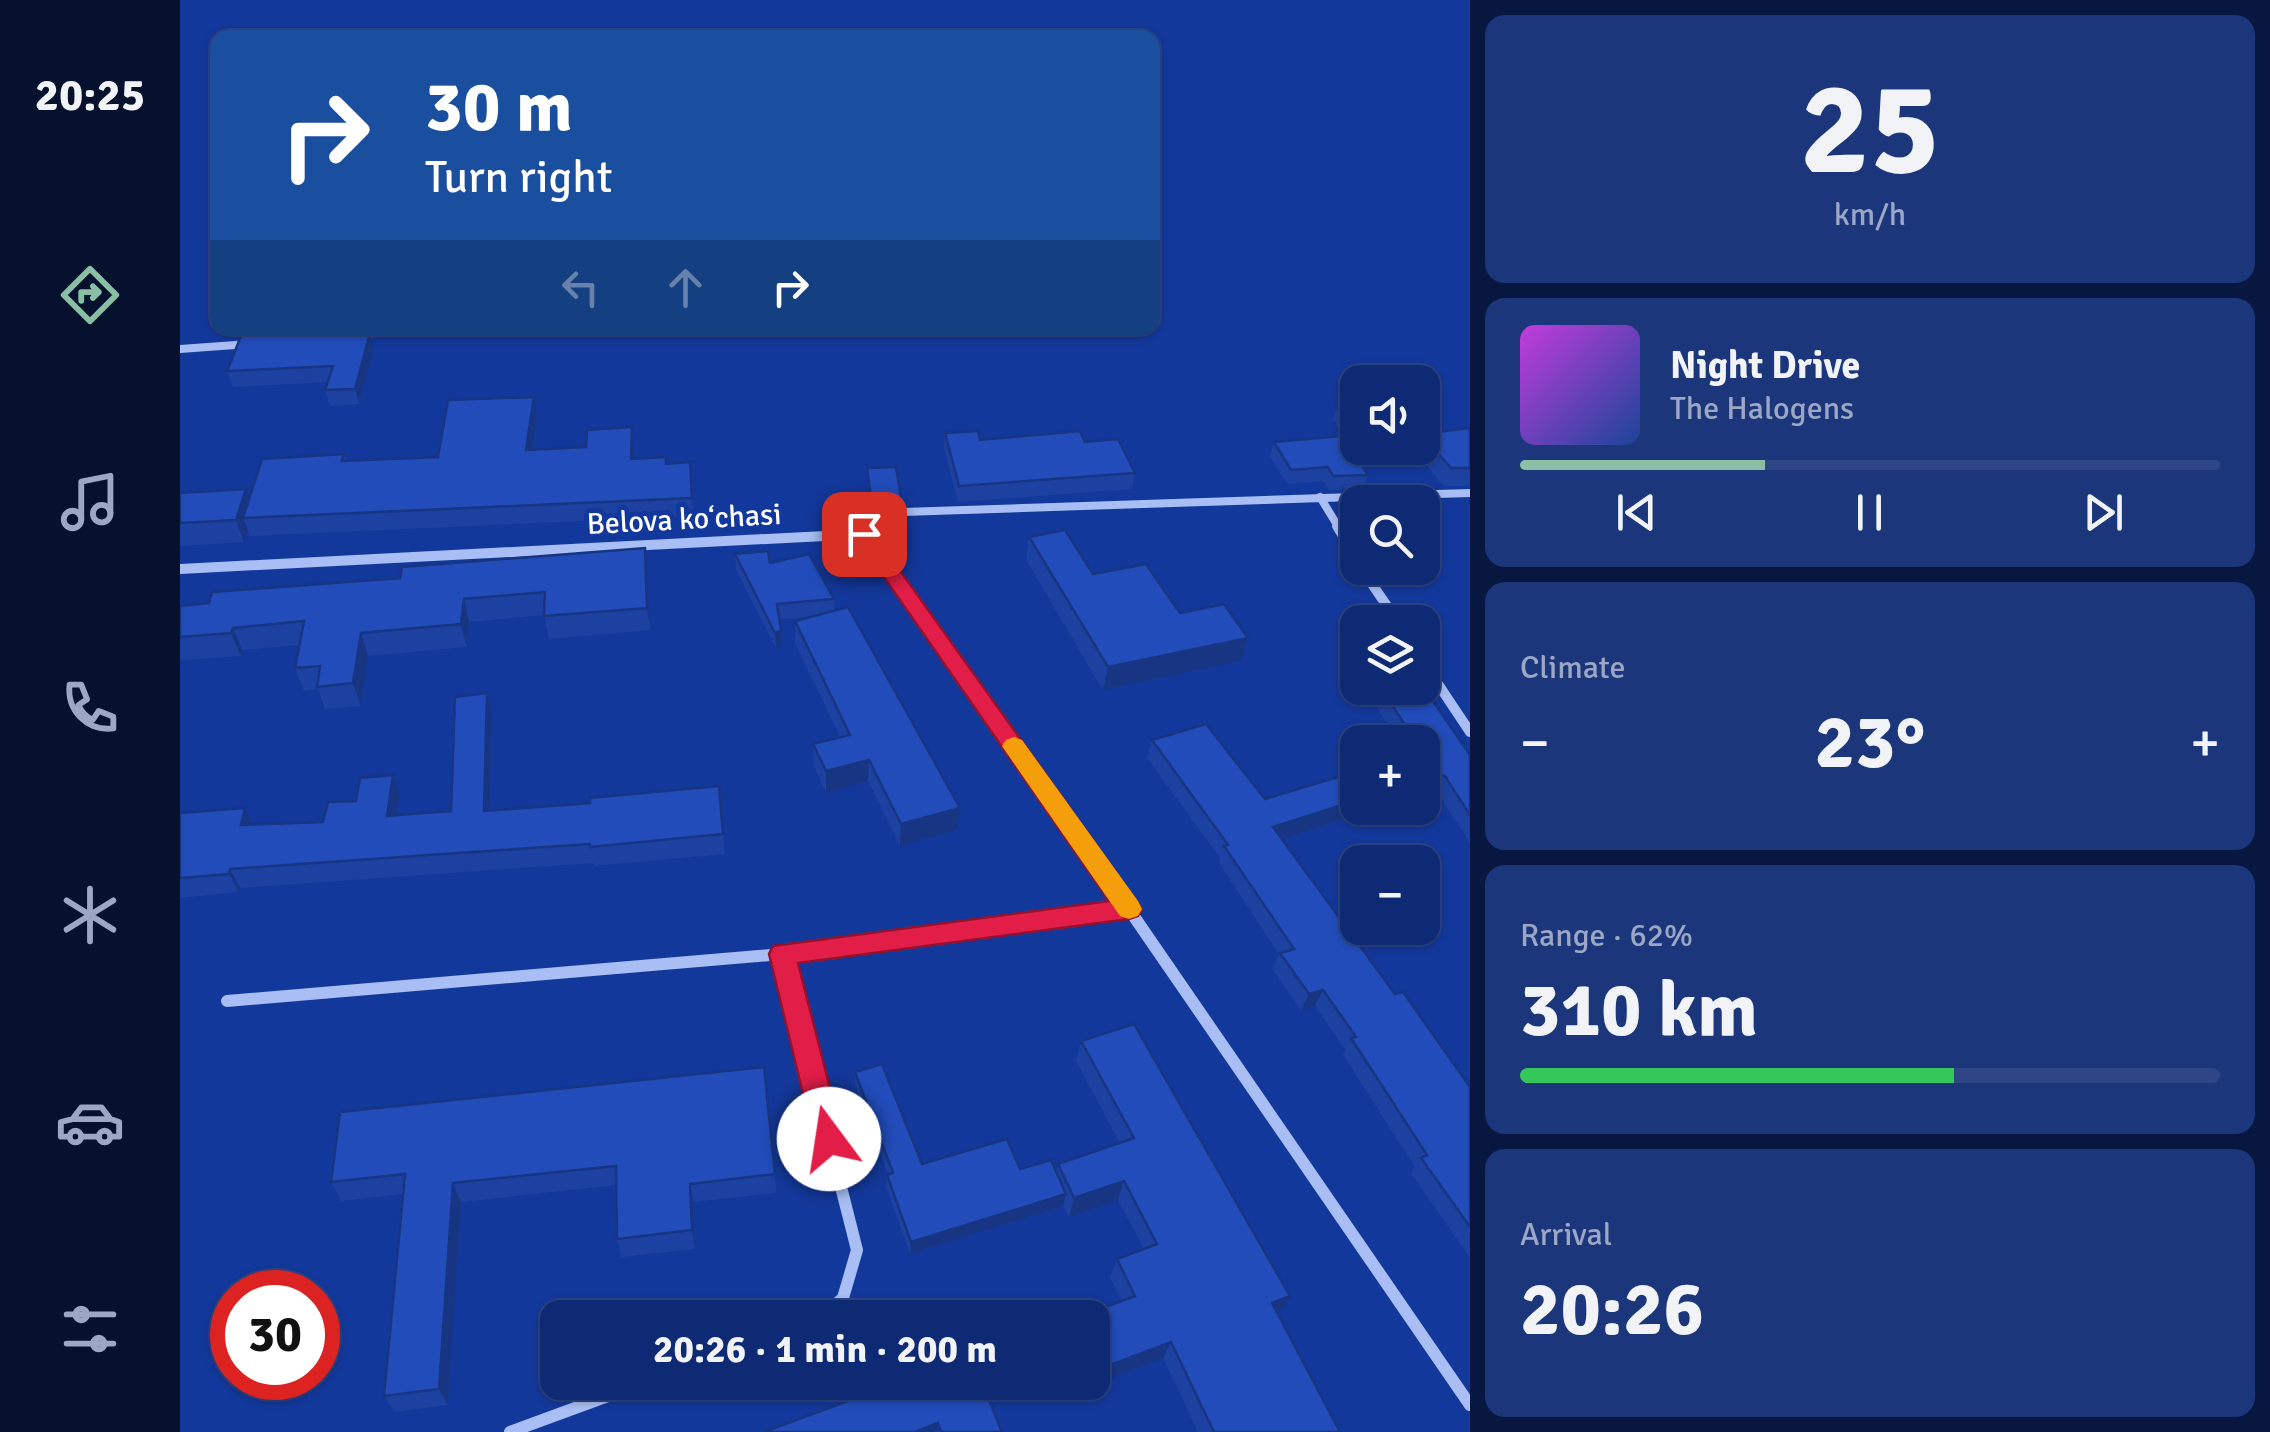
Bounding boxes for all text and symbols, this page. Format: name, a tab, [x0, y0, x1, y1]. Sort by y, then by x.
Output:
text: 25	[1800, 50, 1940, 210]
text: 30 m	[425, 64, 573, 150]
text: 20:25	[35, 68, 145, 123]
icon: right	[260, 70, 390, 200]
text: Turn right	[425, 150, 613, 205]
text: km/h	[1834, 195, 1906, 234]
icon: directions	[55, 260, 125, 330]
icon: left	[553, 260, 608, 315]
icon: ahead	[658, 260, 713, 315]
icon: right	[763, 260, 818, 315]
text: Night Drive	[1670, 342, 1860, 389]
map controls	[1340, 365, 1440, 945]
button: sound	[1340, 365, 1440, 465]
text: The Halogens	[1670, 389, 1854, 428]
icon: music	[55, 467, 125, 537]
button: search	[1340, 485, 1440, 585]
icon: previous	[1609, 485, 1664, 540]
icon: pause	[1842, 485, 1897, 540]
icon: next	[2076, 485, 2131, 540]
pin	[822, 492, 907, 577]
street label: Belova koʻchasi	[586, 496, 782, 543]
icon: arrive	[837, 507, 892, 562]
button: layers	[1340, 605, 1440, 705]
text: Climate	[1520, 648, 1626, 687]
icon: phone	[55, 673, 125, 743]
text: 23°	[1815, 696, 1926, 789]
text: −	[1520, 709, 1550, 777]
text: +	[2190, 709, 2220, 777]
button: +	[1340, 725, 1440, 825]
button: −	[1340, 845, 1440, 945]
icon: climate	[55, 880, 125, 950]
text: Range · 62%	[1520, 916, 1693, 955]
text: 310 km	[1520, 964, 1758, 1057]
icon: car	[55, 1087, 125, 1157]
position arrow	[777, 1087, 881, 1191]
text: Arrival	[1520, 1215, 1612, 1254]
text: 20:26	[1520, 1263, 1704, 1356]
speed limit sign: 30	[210, 1270, 340, 1400]
icon: filters	[55, 1294, 125, 1364]
text: 20:26 · 1 min · 200 m	[653, 1326, 997, 1373]

